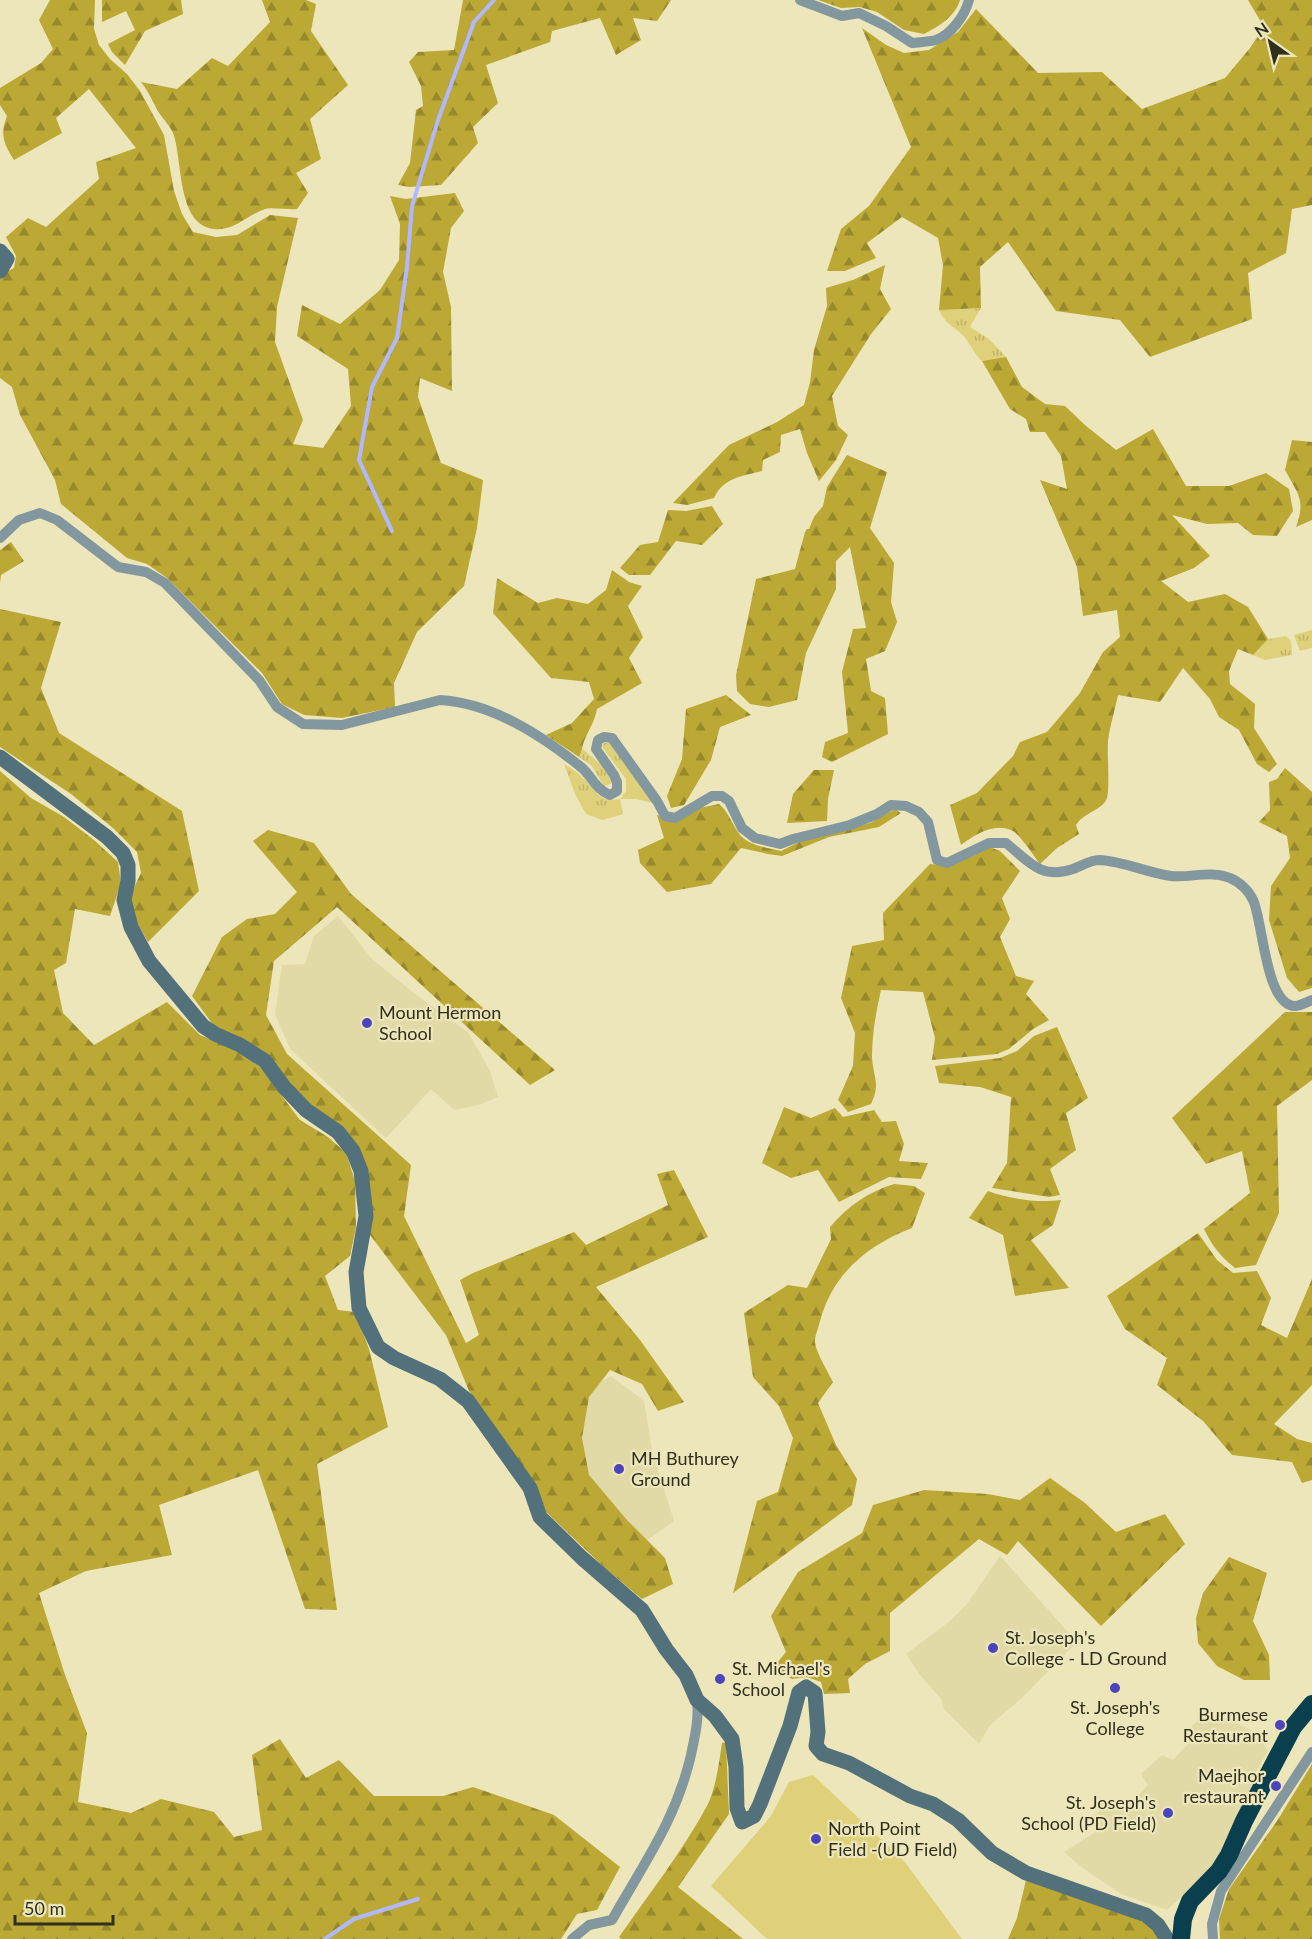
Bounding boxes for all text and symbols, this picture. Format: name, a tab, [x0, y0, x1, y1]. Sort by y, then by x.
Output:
north arrow	[1240, 12, 1300, 72]
text: N	[1251, 18, 1272, 40]
place label: Mount Hermon School	[379, 1001, 501, 1044]
marker: Mount Hermon School	[360, 1016, 374, 1030]
place label: MH Buthurey Ground	[631, 1447, 740, 1490]
marker: MH Buthurey Ground	[612, 1462, 626, 1476]
place label: St. Joseph's College - LD Ground	[1005, 1626, 1167, 1669]
marker: St. Joseph's College - LD Ground	[986, 1641, 1000, 1655]
place label: St. Michael's School	[732, 1657, 830, 1700]
marker: St. Michael's School	[713, 1672, 727, 1686]
marker: St. Joseph's College	[1108, 1681, 1122, 1695]
place label: St. Joseph's College	[1070, 1696, 1160, 1739]
place label: Burmese Restaurant	[1183, 1703, 1269, 1746]
marker: Burmese Restaurant	[1273, 1718, 1287, 1732]
place label: Maejhor restaurant	[1183, 1764, 1265, 1807]
marker: Maejhor restaurant	[1269, 1779, 1283, 1793]
place label: St. Joseph's School (PD Field)	[1021, 1791, 1156, 1834]
marker: St. Joseph's School (PD Field)	[1161, 1806, 1175, 1820]
place label: North Point Field -(UD Field)	[828, 1817, 957, 1860]
marker: North Point Field -(UD Field)	[809, 1832, 823, 1846]
scale bar	[15, 1888, 112, 1926]
text: 50 m	[24, 1897, 64, 1919]

